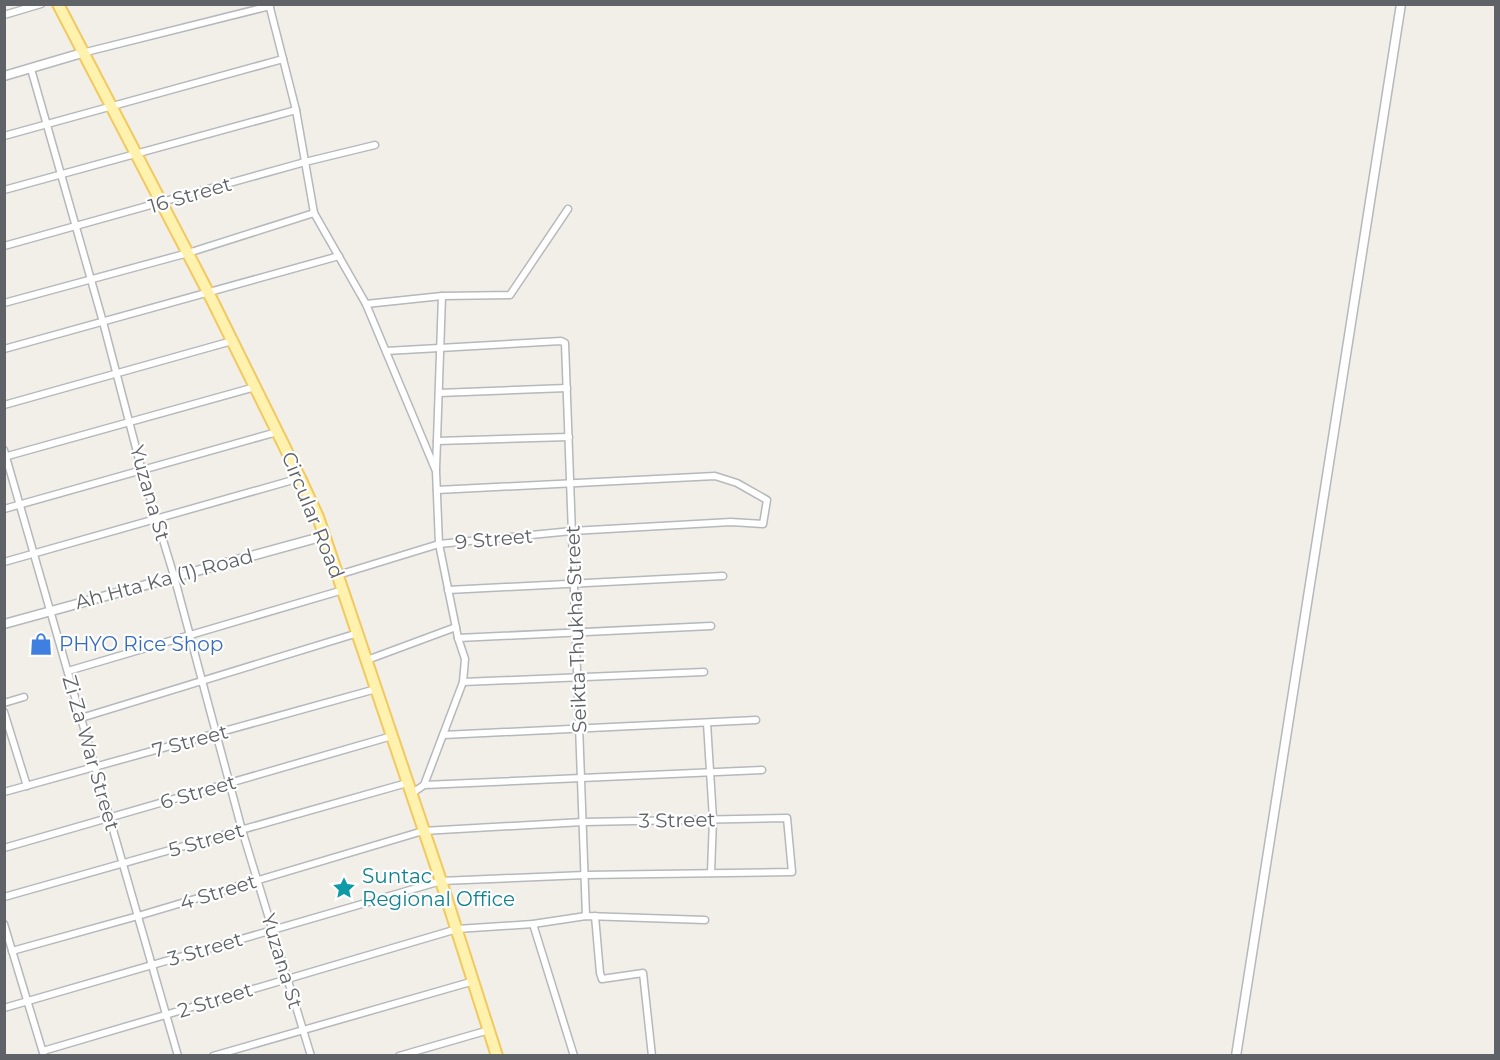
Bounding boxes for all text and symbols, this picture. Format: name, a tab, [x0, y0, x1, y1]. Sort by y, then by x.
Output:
street label: 16 Street	[146, 172, 234, 218]
street label: Yuzana St	[125, 442, 175, 544]
street label: Circular Road	[277, 448, 349, 582]
street label: 9 Street	[454, 524, 534, 554]
street label: Seikta Thukha Street	[560, 525, 592, 733]
street label: Ah Hta Ka (1) Road	[72, 544, 256, 614]
shop icon: PHYO Rice Shop	[28, 631, 54, 657]
place label: PHYO Rice Shop	[59, 632, 223, 656]
street label: Zi Za War Street	[57, 673, 125, 833]
street label: 7 Street	[149, 719, 231, 763]
street label: 6 Street	[157, 770, 239, 814]
street label: 3 Street	[638, 807, 716, 833]
street label: 5 Street	[166, 818, 246, 862]
place label: Suntac Regional Office	[362, 864, 515, 911]
street label: 4 Street	[177, 869, 259, 915]
place icon: Suntac Regional Office	[331, 875, 357, 901]
street label: Yuzana St	[256, 910, 308, 1012]
street label: 3 Street	[165, 927, 245, 971]
street label: 2 Street	[175, 977, 255, 1023]

